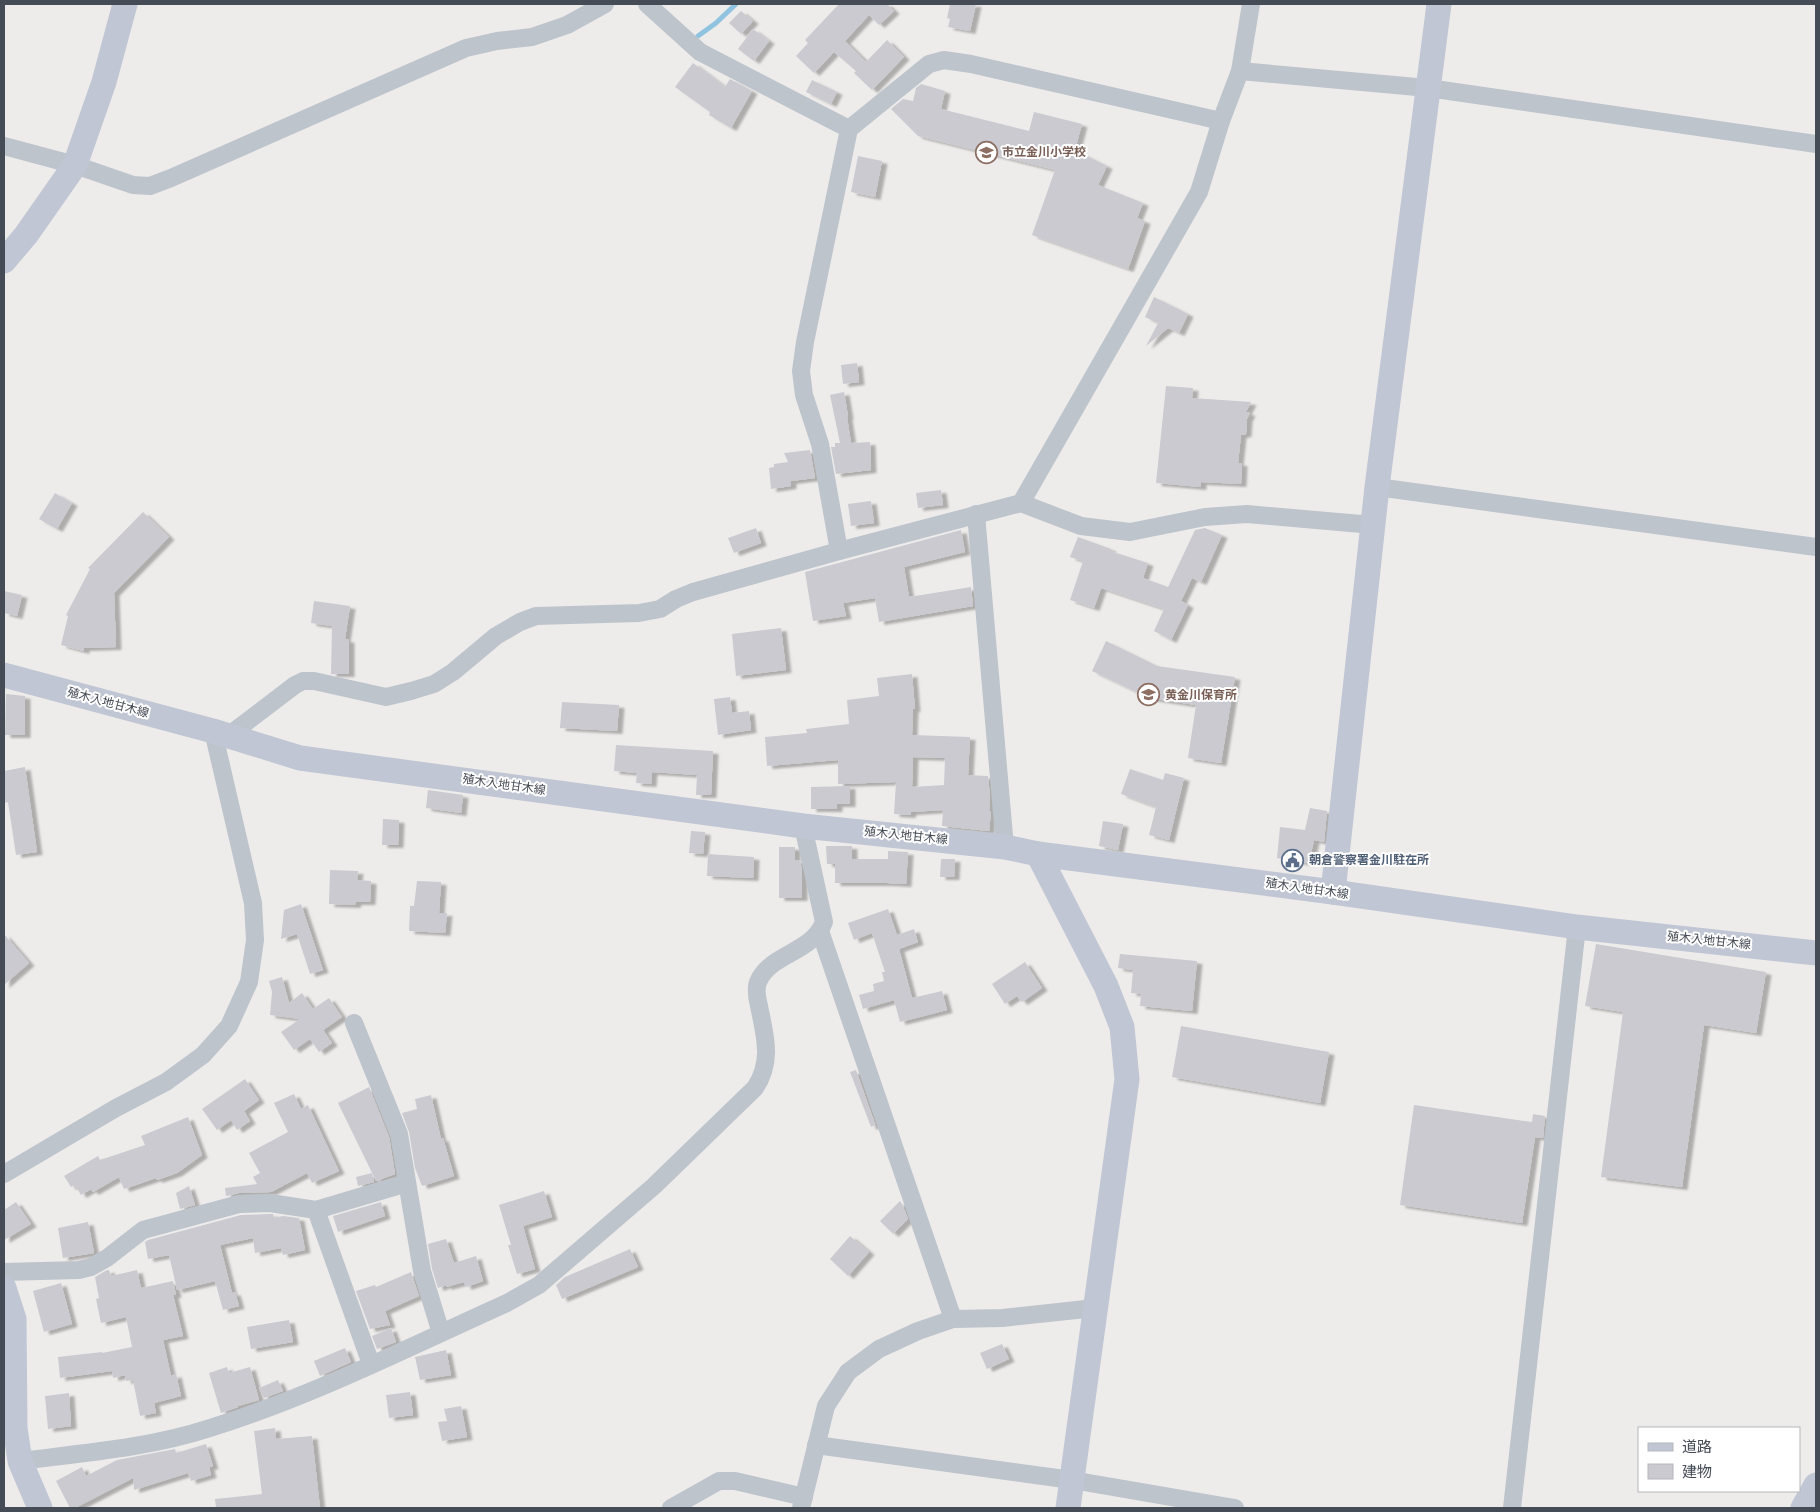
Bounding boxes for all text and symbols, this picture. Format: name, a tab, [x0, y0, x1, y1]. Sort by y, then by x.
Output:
school or university icon: 市立金川小学校	[974, 140, 998, 164]
place label: 市立金川小学校	[1002, 144, 1086, 161]
school or university icon: 黄金川保育所	[1137, 683, 1161, 707]
street label: 殖木入地甘木線	[65, 684, 151, 722]
place label: 黄金川保育所	[1165, 687, 1237, 704]
street label: 殖木入地甘木線	[461, 771, 547, 799]
street label: 殖木入地甘木線	[863, 823, 949, 849]
public building icon: 朝倉警察署金川駐在所	[1281, 848, 1305, 872]
place label: 朝倉警察署金川駐在所	[1309, 852, 1429, 869]
street label: 殖木入地甘木線	[1264, 875, 1350, 903]
street label: 殖木入地甘木線	[1666, 928, 1752, 954]
legend	[1638, 1427, 1800, 1492]
text: 道路	[1682, 1437, 1712, 1458]
text: 建物	[1682, 1462, 1712, 1483]

